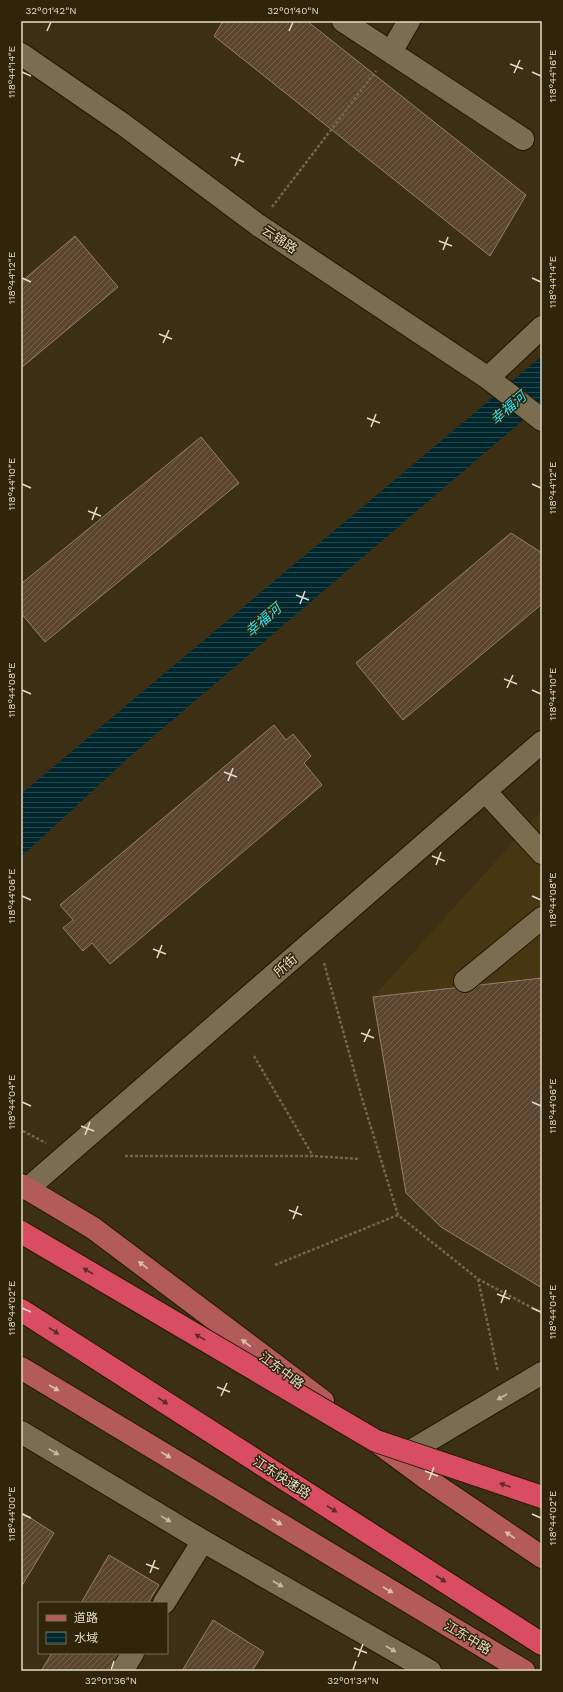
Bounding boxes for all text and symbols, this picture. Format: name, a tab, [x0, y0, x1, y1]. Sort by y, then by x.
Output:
text: 32°01'42"N	[25, 5, 77, 16]
text: 32°01'40"N	[267, 5, 319, 16]
text: 118°44'14"E	[6, 46, 17, 98]
text: 118°44'16"E	[547, 50, 558, 102]
street label: 云锦路	[259, 222, 300, 257]
text: 118°44'12"E	[6, 252, 17, 304]
text: 118°44'14"E	[547, 256, 558, 308]
water label: 幸福河	[487, 386, 531, 428]
text: 118°44'10"E	[6, 458, 17, 510]
text: 118°44'12"E	[547, 462, 558, 514]
water label: 幸福河	[242, 598, 286, 640]
text: 118°44'08"E	[6, 662, 17, 718]
text: 118°44'10"E	[547, 668, 558, 720]
text: 118°44'06"E	[6, 868, 17, 924]
text: 118°44'08"E	[547, 872, 558, 928]
street label: 所街	[271, 951, 300, 980]
text: 118°44'04"E	[6, 1075, 17, 1129]
text: 118°44'06"E	[547, 1078, 558, 1134]
one-way arrow	[137, 1261, 148, 1269]
one-way arrow	[82, 1268, 94, 1275]
text: 118°44'02"E	[6, 1281, 17, 1335]
text: 118°44'04"E	[547, 1285, 558, 1339]
one-way arrow	[48, 1327, 60, 1334]
one-way arrow	[194, 1334, 206, 1341]
one-way arrow	[241, 1339, 252, 1348]
street label: 江东中路	[256, 1349, 307, 1392]
one-way arrow	[48, 1385, 60, 1392]
one-way arrow	[496, 1393, 508, 1400]
one-way arrow	[158, 1397, 168, 1405]
one-way arrow	[49, 1448, 59, 1456]
one-way arrow	[160, 1452, 172, 1459]
street label: 江东快速路	[250, 1453, 313, 1501]
one-way arrow	[499, 1481, 511, 1487]
text: 118°44'00"E	[6, 1486, 17, 1542]
text: 118°44'02"E	[547, 1491, 558, 1545]
one-way arrow	[326, 1505, 337, 1513]
one-way arrow	[161, 1515, 171, 1523]
one-way arrow	[271, 1519, 283, 1526]
one-way arrow	[504, 1531, 515, 1539]
one-way arrow	[436, 1575, 446, 1583]
one-way arrow	[272, 1581, 284, 1588]
one-way arrow	[382, 1586, 394, 1593]
legend	[38, 1602, 168, 1654]
text: 道路	[74, 1611, 98, 1625]
street label: 江东中路	[442, 1618, 494, 1657]
text: 水域	[74, 1631, 98, 1645]
one-way arrow	[385, 1645, 397, 1652]
text: 32°01'36"N	[85, 1675, 137, 1686]
text: 32°01'34"N	[327, 1675, 379, 1686]

